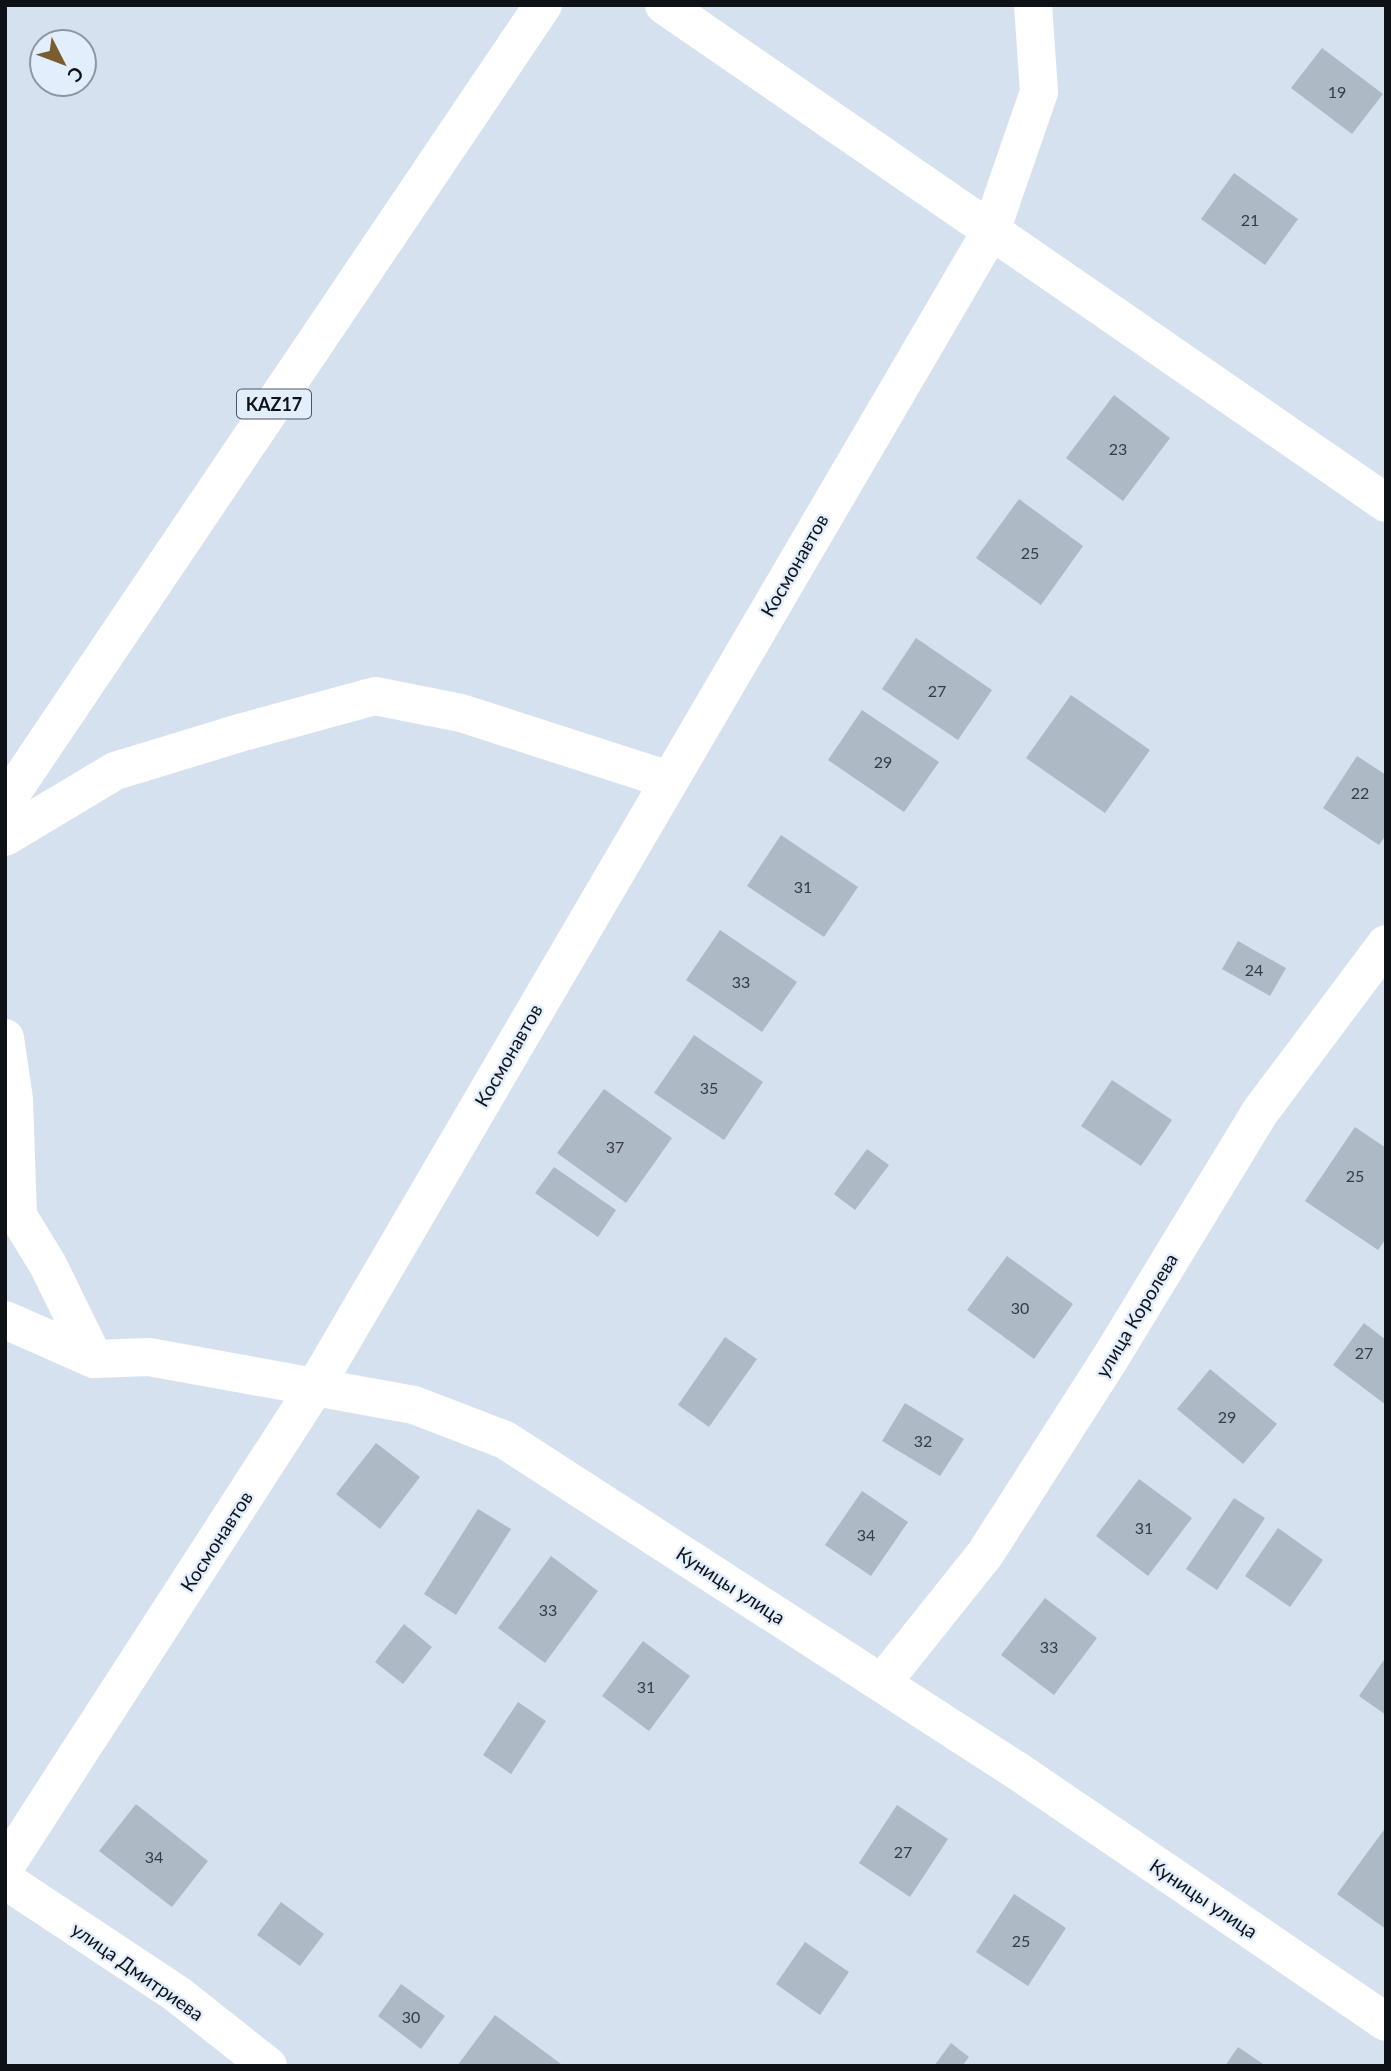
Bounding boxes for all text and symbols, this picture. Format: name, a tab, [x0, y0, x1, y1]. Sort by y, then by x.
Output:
north arrow	[28, 28, 98, 98]
text: С	[63, 62, 89, 87]
house number: 19	[1328, 82, 1346, 101]
house number: 21	[1241, 210, 1259, 229]
road number: KAZ17	[237, 390, 311, 418]
house number: 23	[1109, 439, 1127, 458]
street label: Космонавтов	[755, 510, 833, 620]
house number: 25	[1021, 543, 1039, 562]
house number: 27	[928, 681, 946, 700]
house number: 29	[874, 752, 892, 771]
house number: 22	[1351, 783, 1369, 802]
house number: 31	[794, 877, 812, 896]
house number: 24	[1245, 960, 1263, 979]
house number: 33	[732, 972, 750, 991]
street label: Космонавтов	[469, 1000, 547, 1110]
house number: 35	[700, 1078, 718, 1097]
house number: 37	[606, 1137, 624, 1156]
house number: 25	[1346, 1166, 1364, 1185]
street label: улица Королева	[1090, 1249, 1182, 1381]
house number: 30	[1011, 1298, 1029, 1317]
house number: 27	[1355, 1343, 1373, 1362]
house number: 29	[1218, 1407, 1236, 1426]
house number: 32	[914, 1431, 932, 1450]
street label: Космонавтов	[175, 1487, 257, 1595]
house number: 31	[1135, 1518, 1153, 1537]
house number: 34	[857, 1525, 875, 1544]
street label: Куницы улица	[672, 1541, 790, 1629]
house number: 33	[539, 1600, 557, 1619]
house number: 33	[1040, 1637, 1058, 1656]
house number: 31	[637, 1677, 655, 1696]
house number: 27	[894, 1842, 912, 1861]
house number: 34	[145, 1847, 163, 1866]
street label: Куницы улица	[1146, 1853, 1262, 1943]
street label: улица Дмитриева	[68, 1917, 208, 2025]
house number: 25	[1012, 1931, 1030, 1950]
house number: 30	[402, 2007, 420, 2026]

